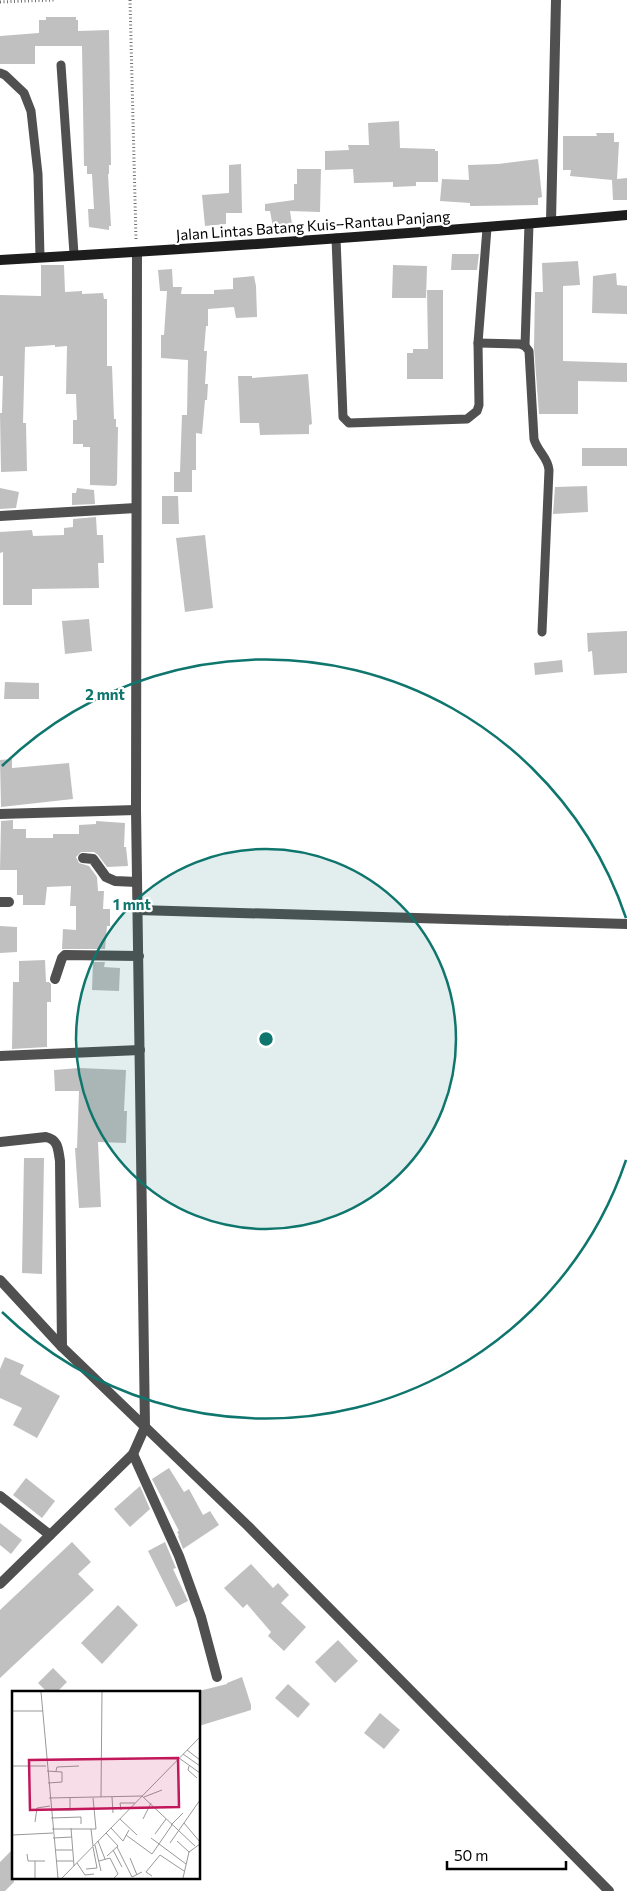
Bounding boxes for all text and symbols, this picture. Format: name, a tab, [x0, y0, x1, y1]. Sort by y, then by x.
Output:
street label: Jalan Lintas Batang Kuis–Rantau Panjang	[175, 206, 451, 244]
text: 2 mnt	[85, 685, 125, 703]
text: 1 mnt	[113, 895, 151, 913]
centre of rings	[257, 1030, 275, 1048]
inset map	[12, 1691, 200, 1878]
scale bar	[447, 1838, 566, 1870]
text: 50 m	[454, 1846, 488, 1864]

